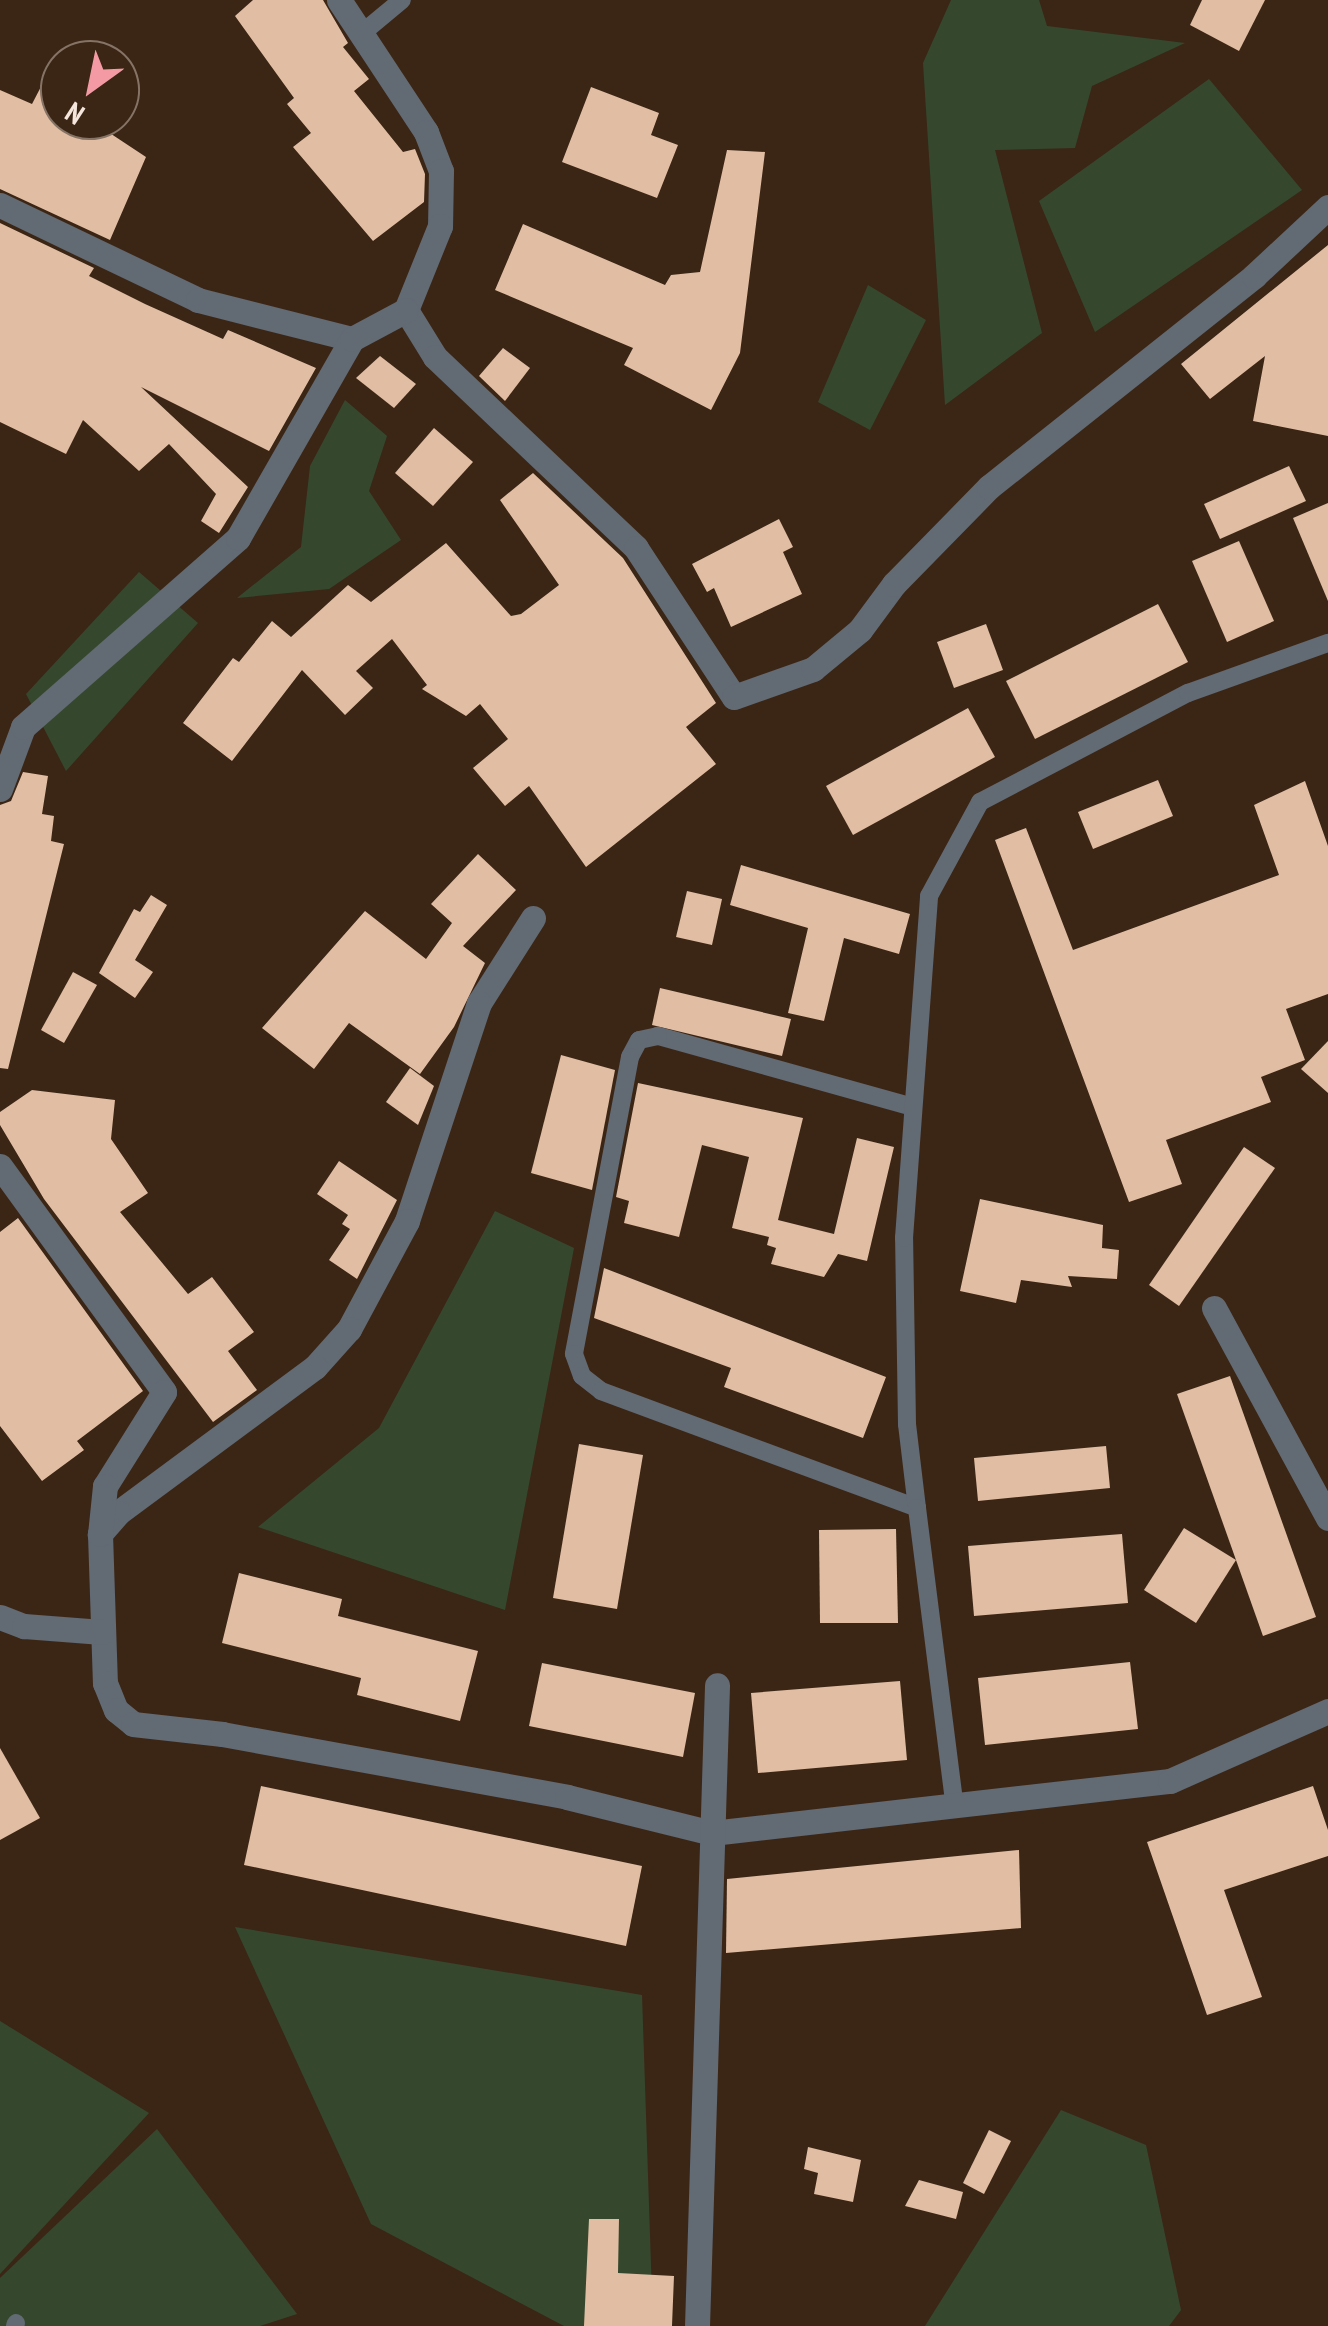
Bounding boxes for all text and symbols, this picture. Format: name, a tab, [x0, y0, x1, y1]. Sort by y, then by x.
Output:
north arrow	[40, 40, 140, 140]
text: N	[58, 94, 91, 134]

